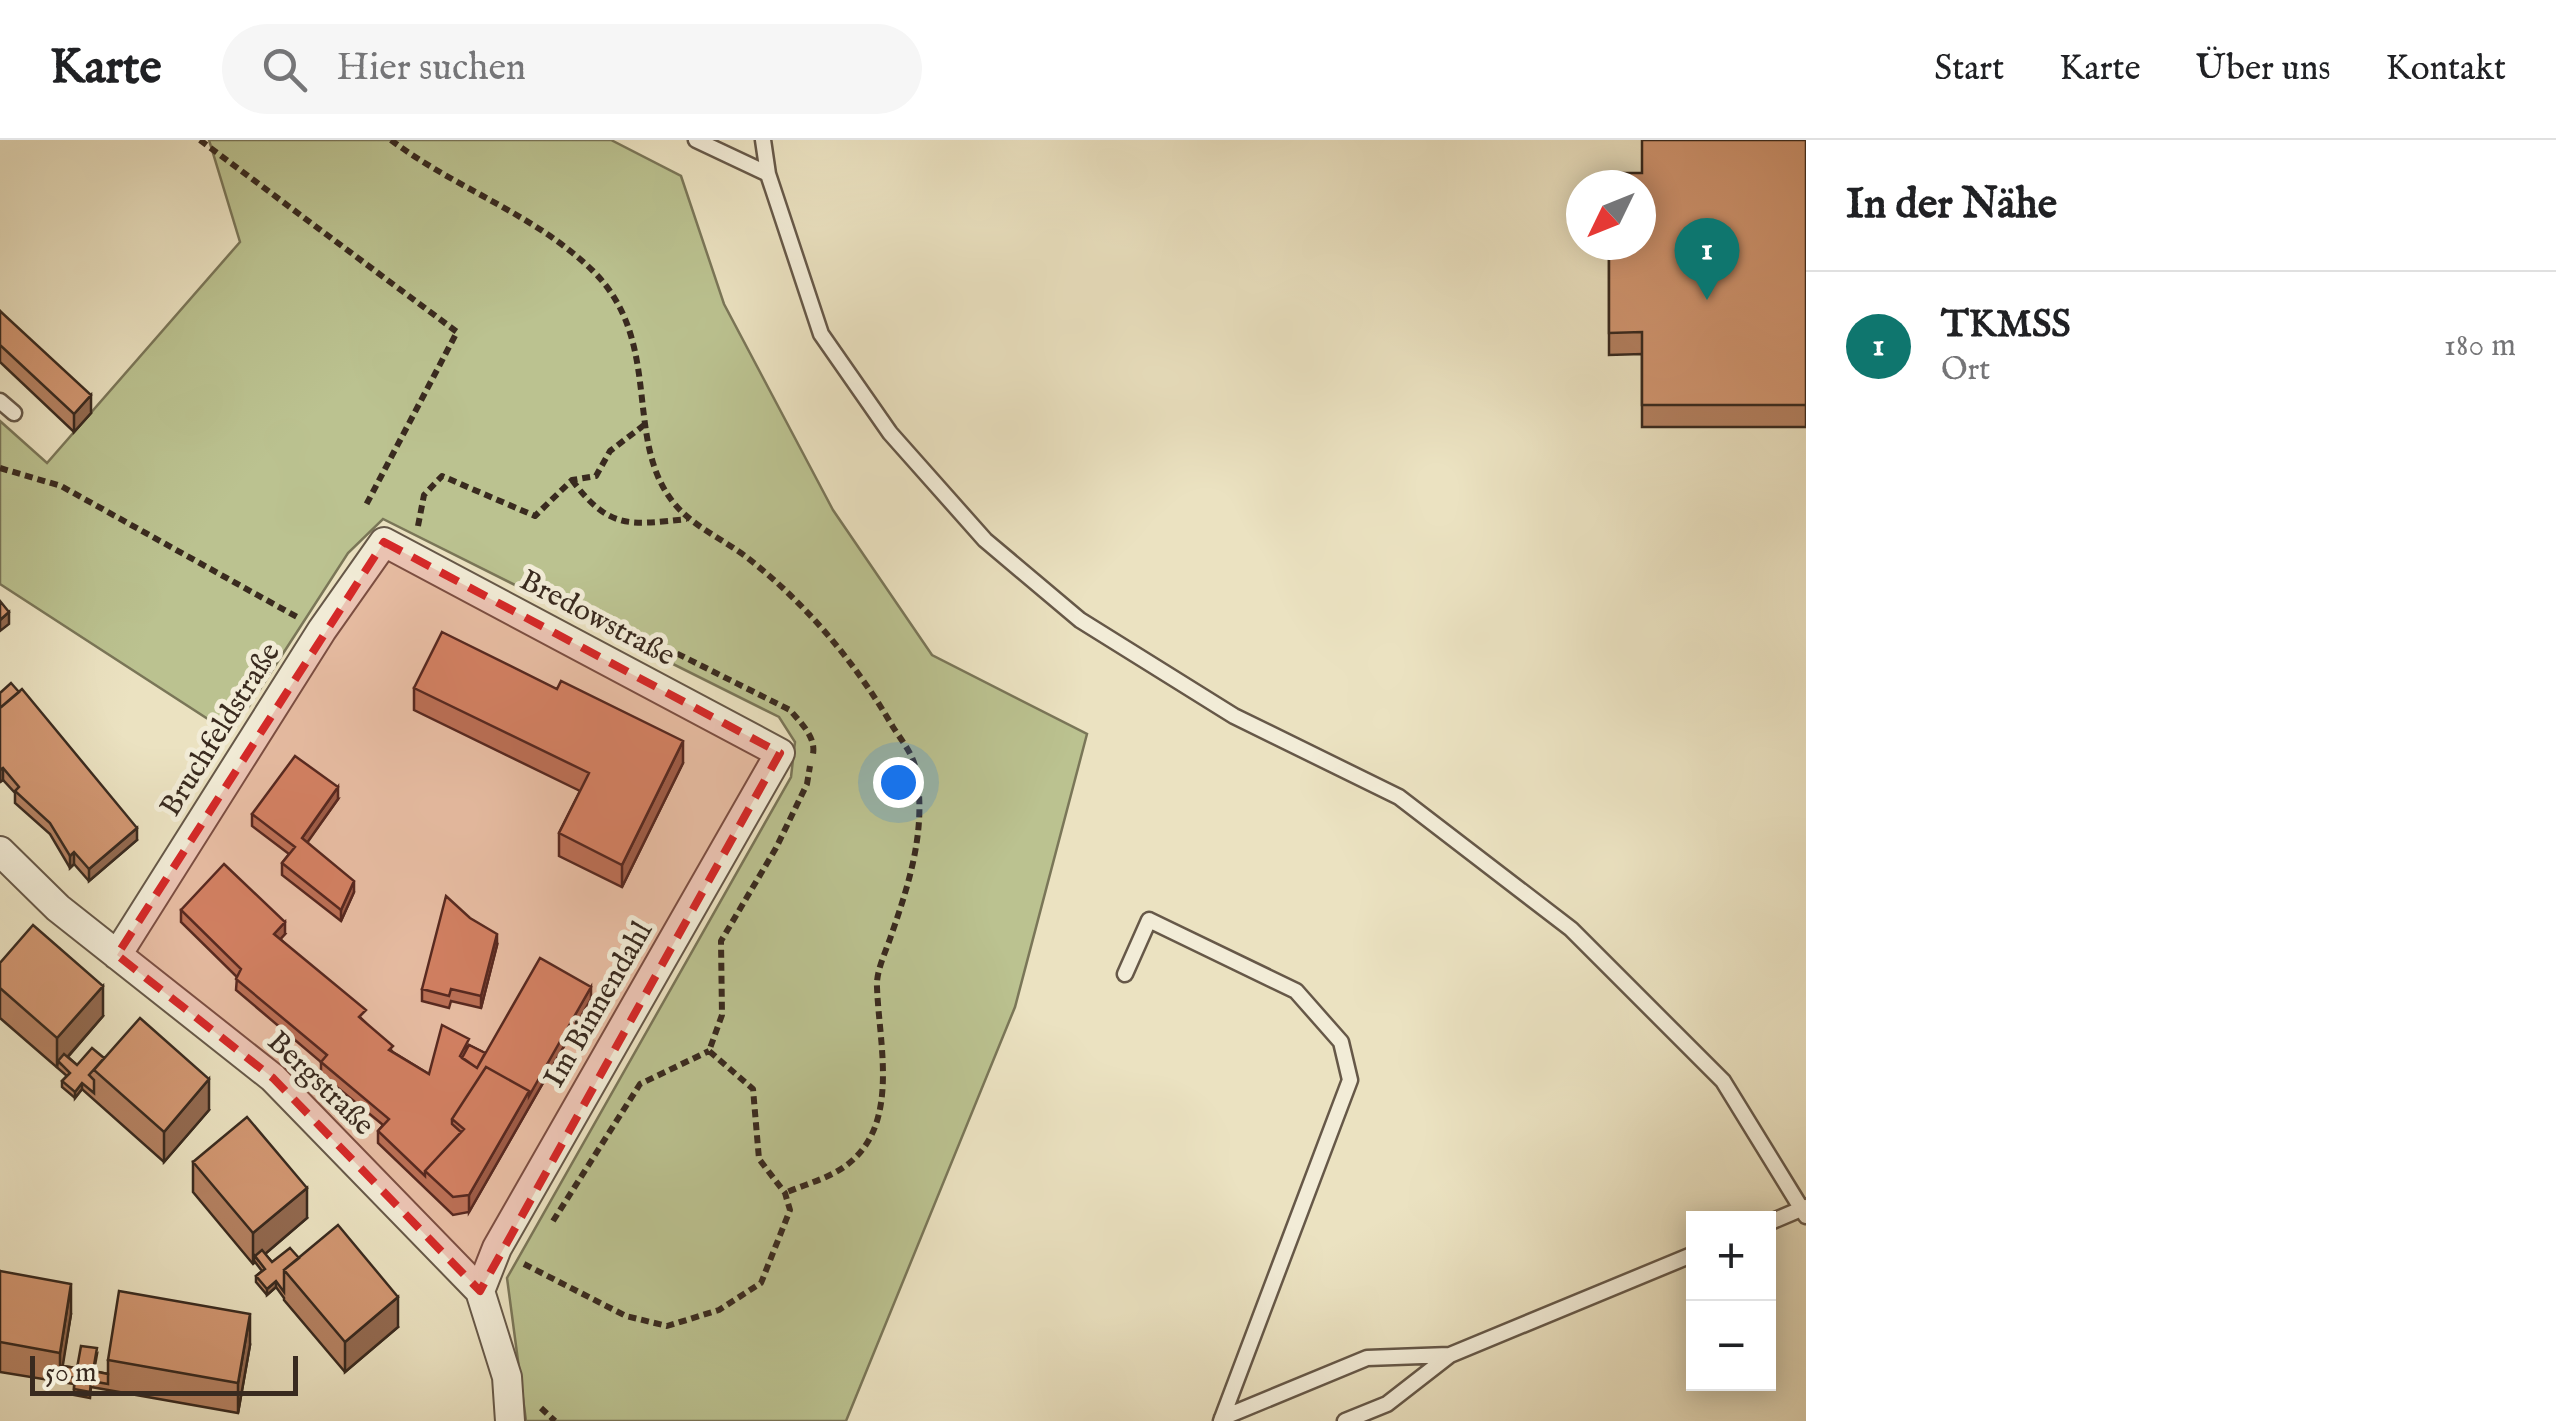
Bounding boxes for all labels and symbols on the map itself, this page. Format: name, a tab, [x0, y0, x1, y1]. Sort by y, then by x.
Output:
north arrow	[1566, 170, 1656, 260]
pin: 1	[1674, 218, 1740, 300]
street label: Bredowstraße	[513, 562, 681, 676]
street label: Bruchfeldstraße	[152, 636, 290, 824]
your location	[873, 757, 924, 808]
street label: Im Binnendahl	[536, 915, 662, 1095]
street label: Bergstraße	[258, 1023, 382, 1145]
scale bar	[30, 1351, 298, 1396]

